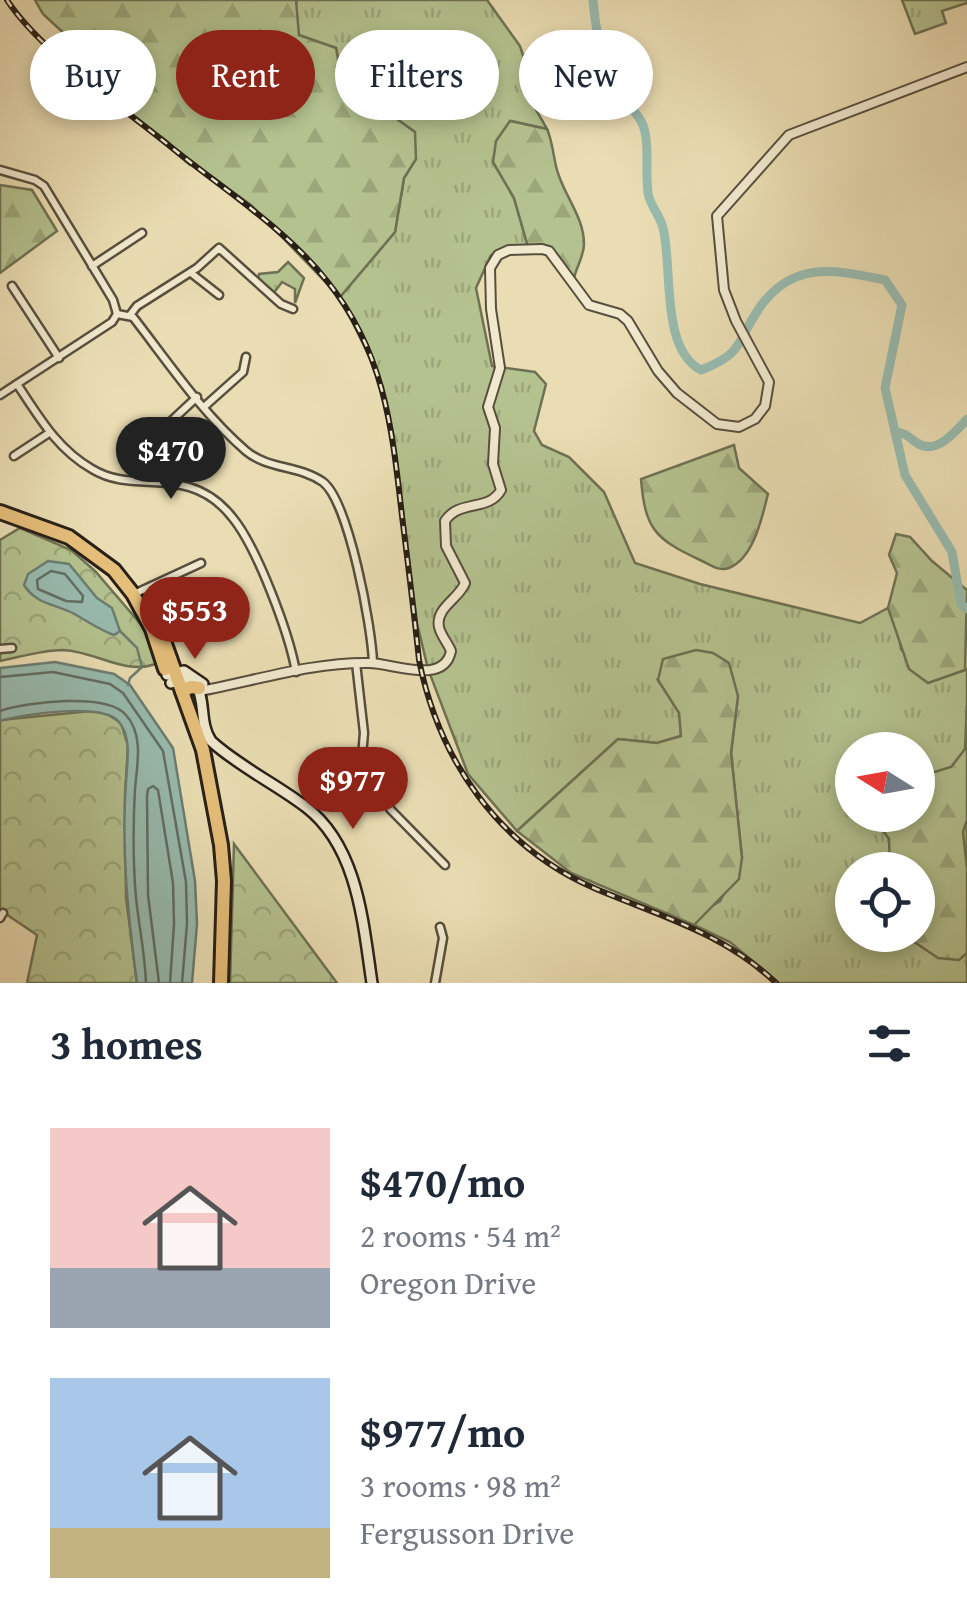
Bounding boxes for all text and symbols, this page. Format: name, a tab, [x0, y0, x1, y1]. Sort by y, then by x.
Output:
chip: Buy	[30, 30, 156, 120]
chip: Rent	[176, 30, 315, 120]
chip: Filters	[335, 30, 499, 120]
chip: New	[519, 30, 653, 120]
pin: $470	[112, 417, 230, 502]
text: $470	[138, 426, 204, 473]
pin: $553	[136, 577, 254, 662]
text: $553	[162, 586, 228, 633]
north arrow	[835, 732, 935, 832]
map controls	[835, 732, 935, 952]
pin: $977	[294, 747, 412, 832]
text: $977	[320, 756, 386, 803]
button: locate	[835, 852, 935, 952]
text: 3 homes	[50, 1013, 203, 1074]
icon: filters	[862, 1016, 917, 1071]
text: $470/mo	[360, 1151, 525, 1212]
icon: home	[130, 1168, 250, 1288]
text: 2 rooms · 54 m²	[360, 1212, 561, 1259]
text: Oregon Drive	[360, 1259, 536, 1306]
text: $977/mo	[360, 1401, 525, 1462]
icon: home	[130, 1418, 250, 1538]
text: 3 rooms · 98 m²	[360, 1462, 561, 1509]
text: Fergusson Drive	[360, 1509, 574, 1556]

